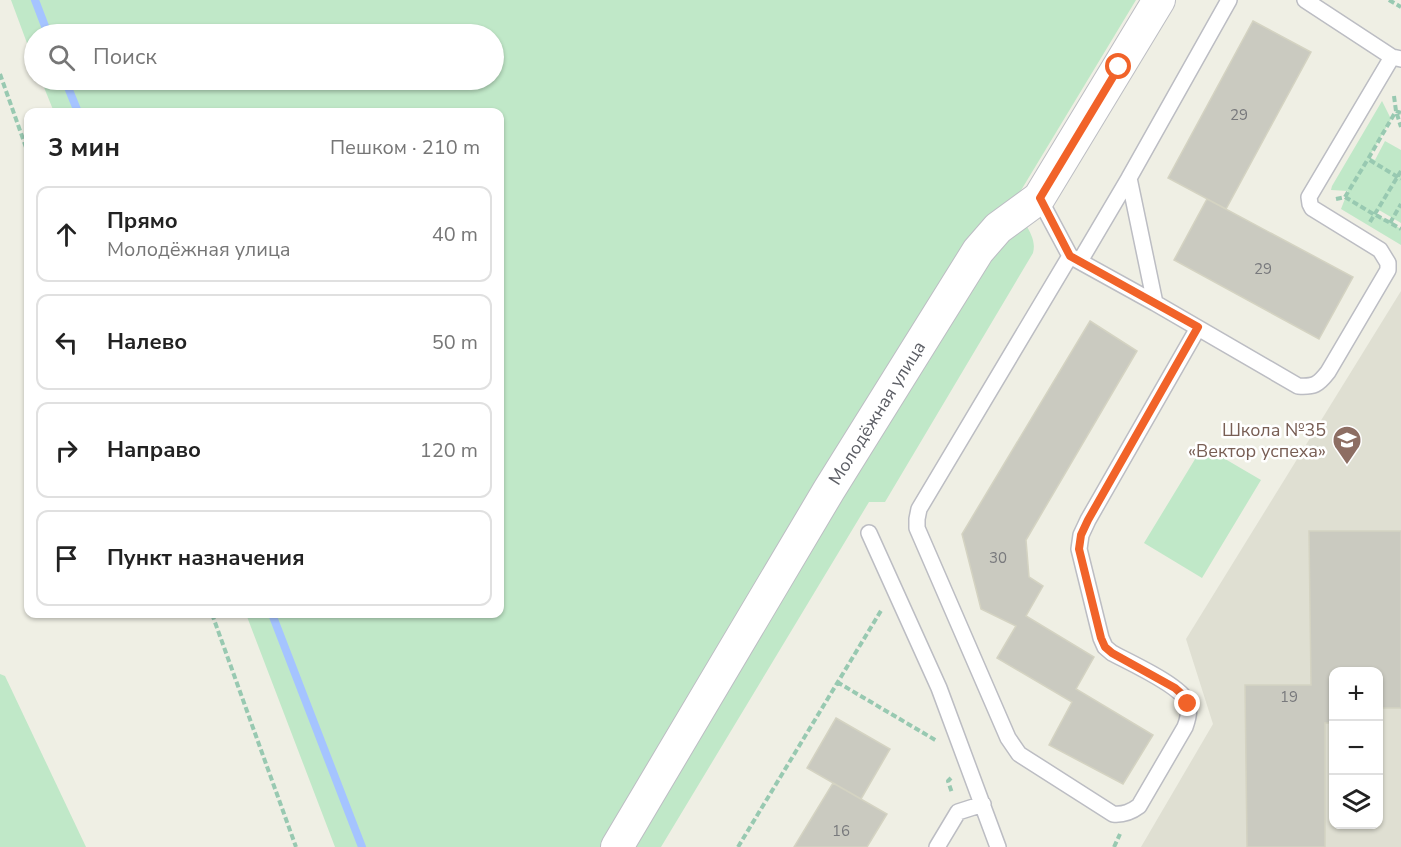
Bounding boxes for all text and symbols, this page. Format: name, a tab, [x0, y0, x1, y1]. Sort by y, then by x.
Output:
search box	[24, 24, 504, 90]
icon: search	[45, 41, 78, 74]
text: Поиск	[93, 42, 157, 72]
route start	[1105, 53, 1131, 79]
house number: 29	[1230, 105, 1248, 125]
text: 3 мин	[48, 130, 120, 165]
text: Пешком · 210 m	[330, 134, 480, 161]
text: Прямо	[107, 206, 178, 236]
icon: ahead	[50, 218, 83, 251]
text: 40 m	[432, 221, 478, 248]
text: Молодёжная улица	[107, 236, 291, 263]
house number: 29	[1254, 259, 1272, 279]
icon: left	[50, 326, 83, 359]
text: Налево	[107, 327, 187, 357]
text: 50 m	[432, 329, 478, 356]
street label: Молодёжная улица	[823, 336, 931, 489]
place label: Школа №35 «Вектор успеха»	[1188, 418, 1326, 463]
school or university icon: Школа №35 «Вектор успеха»	[1331, 424, 1363, 466]
icon: right	[50, 434, 83, 467]
text: Направо	[107, 435, 201, 465]
text: 120 m	[420, 437, 478, 464]
icon: arrive	[50, 542, 83, 575]
text: Пункт назначения	[107, 543, 305, 573]
house number: 30	[989, 548, 1007, 568]
map controls	[1329, 667, 1383, 829]
button: +	[1329, 667, 1383, 721]
house number: 19	[1280, 687, 1298, 707]
route end	[1174, 690, 1200, 716]
button: −	[1329, 721, 1383, 775]
button: layers	[1329, 775, 1383, 829]
house number: 16	[832, 821, 850, 841]

